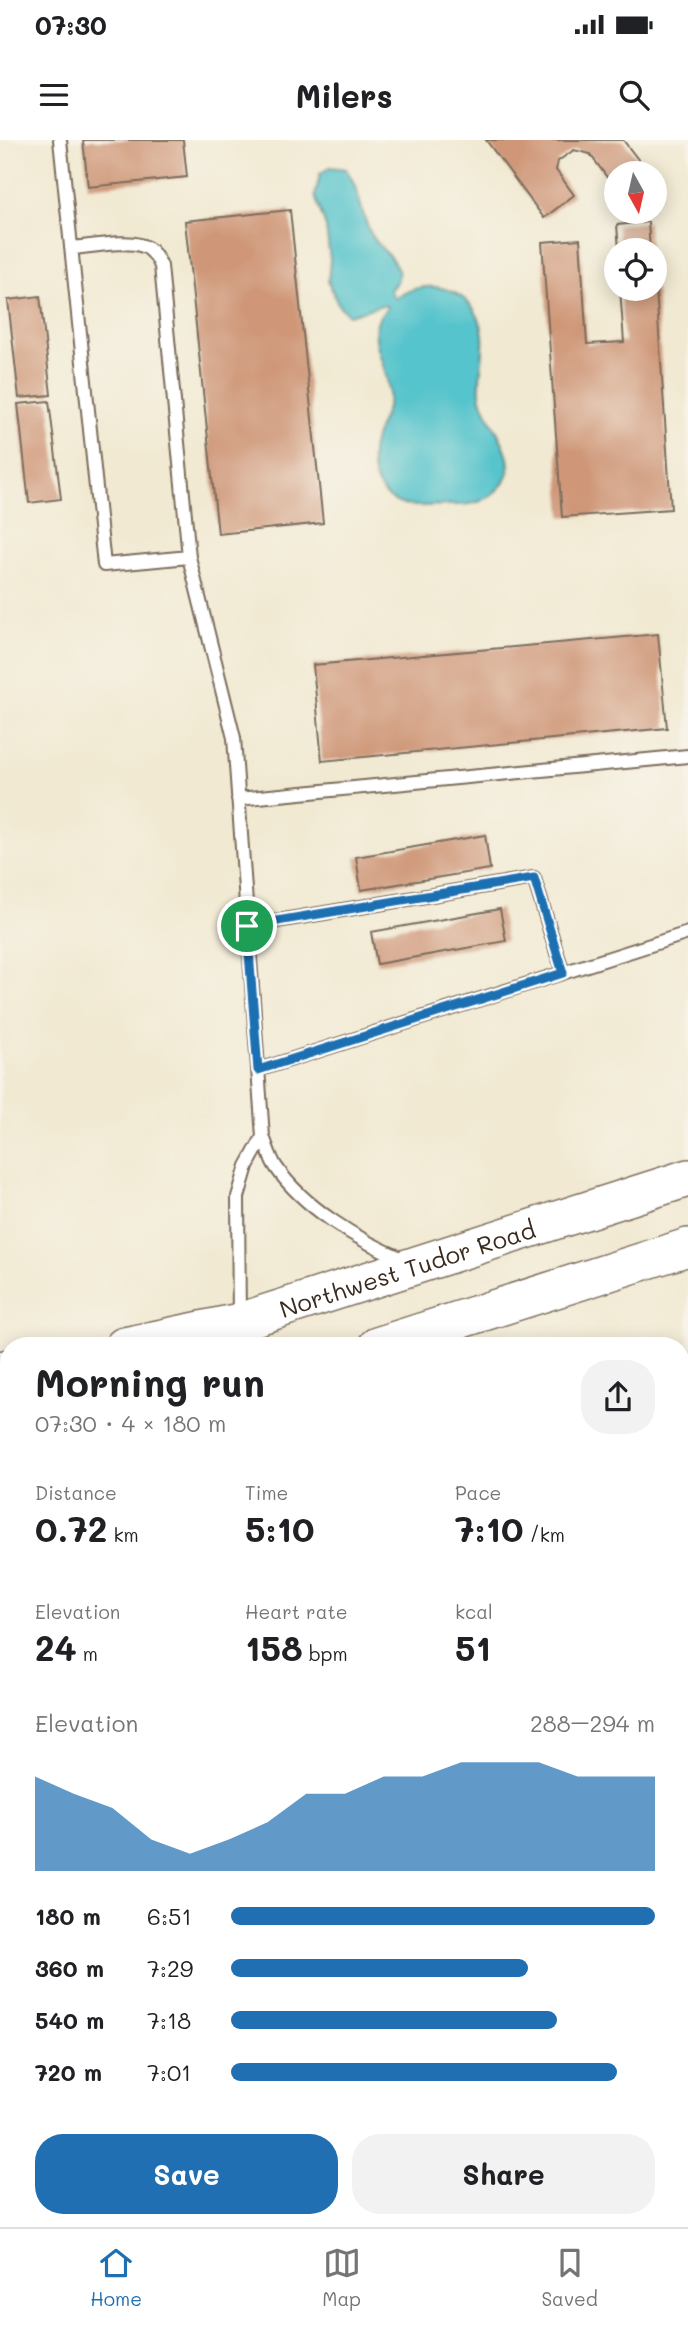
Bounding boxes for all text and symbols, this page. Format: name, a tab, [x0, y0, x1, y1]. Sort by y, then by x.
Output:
text: 07:30	[35, 8, 107, 42]
text: Milers	[295, 74, 393, 116]
icon: menu	[35, 76, 73, 114]
icon: search	[615, 76, 653, 114]
north arrow	[604, 161, 667, 224]
map controls	[604, 161, 667, 301]
button: locate	[604, 238, 667, 301]
pin	[217, 896, 277, 956]
icon: arrive	[228, 907, 266, 945]
street label: Northwest Tudor Road	[275, 1213, 539, 1324]
text: Morning run	[35, 1357, 265, 1407]
button: share	[581, 1360, 655, 1434]
text: 07:30 · 4 × 180 m	[35, 1408, 226, 1438]
text: Distance	[35, 1480, 117, 1505]
text: Time	[245, 1480, 288, 1505]
text: Pace	[455, 1480, 501, 1505]
text: 0.72	[35, 1505, 107, 1551]
text: 5:10	[245, 1505, 315, 1551]
text: 7:10	[455, 1505, 524, 1551]
text: km	[107, 1522, 139, 1547]
text: /km	[524, 1522, 565, 1547]
text: Elevation	[35, 1599, 120, 1624]
text: Heart rate	[245, 1599, 348, 1624]
text: kcal	[455, 1599, 493, 1624]
text: 24	[35, 1624, 77, 1670]
text: 158	[245, 1624, 303, 1670]
text: 51	[455, 1624, 491, 1670]
text: m	[77, 1641, 98, 1666]
text: bpm	[303, 1641, 348, 1666]
text: Elevation	[35, 1708, 138, 1738]
text: 288–294 m	[530, 1708, 655, 1738]
text: 180 m	[35, 1901, 101, 1931]
text: 6:51	[147, 1901, 192, 1931]
text: 360 m	[35, 1953, 104, 1983]
text: 7:29	[147, 1953, 193, 1983]
text: 540 m	[35, 2005, 104, 2035]
text: 7:18	[147, 2005, 191, 2035]
text: 720 m	[35, 2057, 102, 2087]
text: 7:01	[147, 2057, 191, 2087]
button: Save	[35, 2134, 338, 2214]
button: Share	[352, 2134, 655, 2214]
tab: Home	[90, 2244, 142, 2311]
tab: Map	[322, 2244, 361, 2311]
tab: Saved	[541, 2244, 598, 2311]

